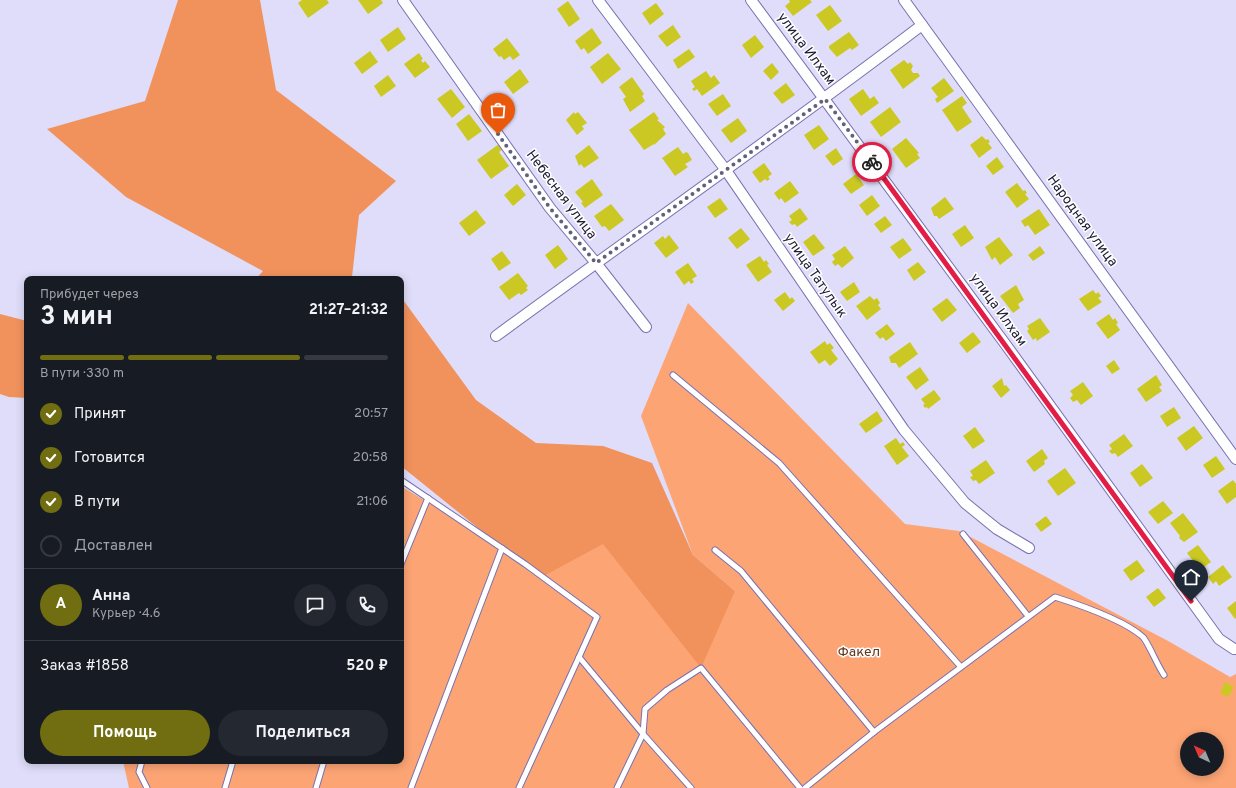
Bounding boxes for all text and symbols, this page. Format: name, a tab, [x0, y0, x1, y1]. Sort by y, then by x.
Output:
street label: улица Илхам	[773, 9, 839, 89]
pin	[481, 93, 515, 134]
icon: bag	[487, 99, 509, 121]
courier	[852, 142, 892, 182]
street label: Небесная улица	[522, 147, 600, 243]
icon: bike	[861, 151, 883, 173]
street label: Народная улица	[1043, 172, 1121, 270]
street label: улица Татулык	[780, 230, 850, 322]
street label: улица Илхам	[966, 270, 1030, 350]
text: Прибудет через	[40, 287, 139, 303]
text: 3 мин	[40, 301, 113, 334]
text: 21:27–21:32	[309, 301, 388, 320]
text: В пути · 330 m	[40, 366, 124, 382]
icon: check	[40, 403, 62, 425]
text: Принят	[74, 405, 126, 424]
text: 20:57	[354, 406, 388, 422]
icon: check	[40, 447, 62, 469]
text: Готовится	[74, 449, 145, 468]
text: 20:58	[353, 450, 388, 466]
icon: check	[40, 491, 62, 513]
text: В пути	[74, 493, 120, 512]
text: 21:06	[356, 494, 388, 510]
text: Доставлен	[74, 537, 153, 556]
pin	[1174, 560, 1208, 601]
icon: home	[1180, 566, 1202, 588]
button: chat	[294, 584, 336, 626]
button: phone	[346, 584, 388, 626]
text: Анна	[92, 587, 130, 606]
text: А	[56, 595, 66, 614]
text: Курьер · 4.6	[92, 606, 161, 622]
park label: Факел	[838, 644, 880, 661]
text: Заказ #1858	[40, 657, 129, 676]
text: 520 ₽	[346, 657, 388, 676]
button: Помощь	[40, 710, 210, 756]
button: Поделиться	[218, 710, 388, 756]
north arrow	[1180, 732, 1224, 776]
map controls	[1180, 732, 1224, 776]

